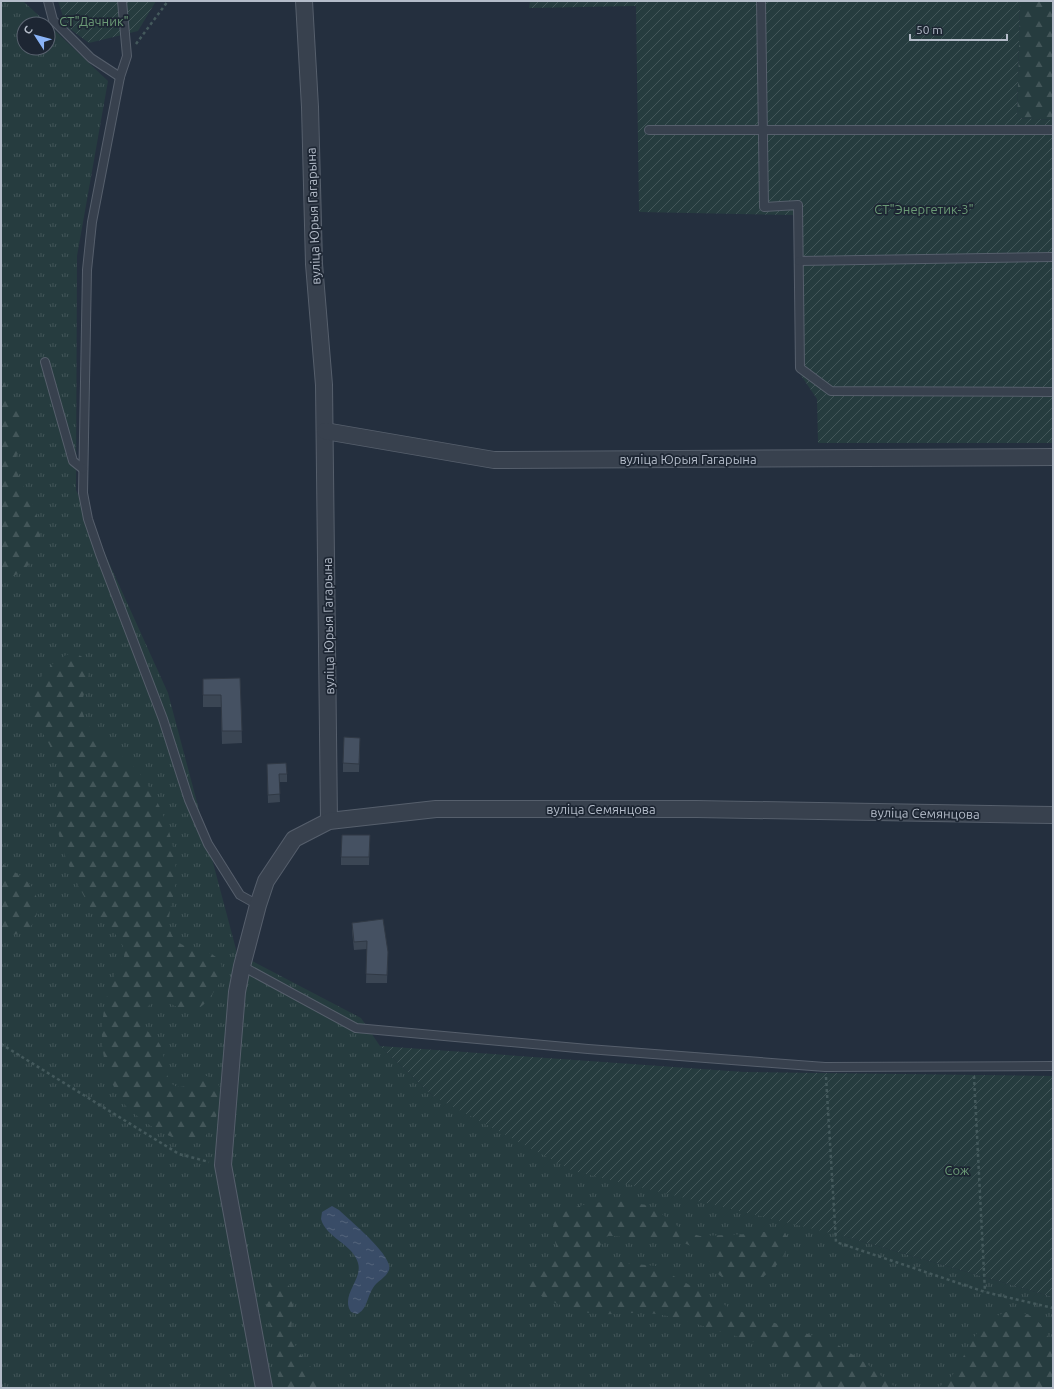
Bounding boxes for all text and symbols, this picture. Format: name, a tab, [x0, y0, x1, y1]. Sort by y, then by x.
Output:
park label: СТ"Дачник"	[59, 14, 129, 28]
north arrow	[16, 16, 56, 56]
scale bar	[910, 16, 1007, 42]
text: 50 m	[916, 23, 943, 36]
text: С	[21, 24, 35, 36]
street label: вуліца Юрыя Гагарына	[304, 147, 322, 285]
park label: СТ"Энергетик-3"	[874, 202, 974, 216]
street label: вуліца Юрыя Гагарына	[619, 452, 757, 466]
street label: вуліца Юрыя Гагарына	[320, 557, 336, 695]
street label: вуліца Семянцова	[546, 802, 656, 816]
street label: вуліца Семянцова	[870, 805, 980, 821]
park label: Сож	[944, 1163, 970, 1177]

